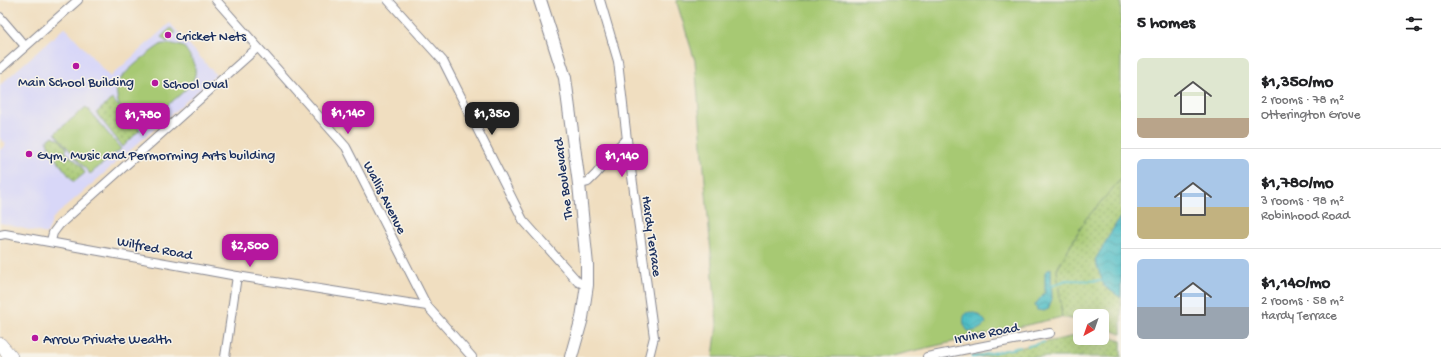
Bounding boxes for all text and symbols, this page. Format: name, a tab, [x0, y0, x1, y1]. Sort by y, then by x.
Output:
icon: filters	[1403, 13, 1425, 35]
text: 5 homes	[1137, 14, 1195, 34]
place label: Cricket Nets	[176, 29, 247, 46]
marker: Cricket Nets	[163, 30, 173, 40]
marker: Main School Building	[71, 61, 81, 71]
text: $1,350/mo	[1261, 73, 1333, 93]
icon: home	[1169, 74, 1217, 122]
place label: Main School Building	[18, 75, 134, 92]
place label: School Oval	[163, 77, 228, 94]
marker: School Oval	[150, 78, 160, 88]
text: 2 rooms · 78 m²	[1261, 93, 1344, 108]
pin: $1,140	[315, 101, 381, 135]
pin: $1,350	[459, 102, 525, 136]
pin: $1,780	[110, 103, 176, 137]
text: $1,140	[331, 106, 365, 121]
text: $1,350	[474, 107, 510, 122]
text: $1,780	[125, 108, 161, 123]
text: Otterington Grove	[1261, 108, 1360, 123]
street label: The Boulevard	[551, 135, 578, 221]
pin: $1,140	[589, 144, 655, 178]
place label: Gym, Music and Permorming Arts building	[37, 148, 275, 165]
marker: Gym, Music and Permorming Arts building	[24, 149, 34, 159]
text: $1,140	[605, 149, 639, 164]
street label: Wallis Avenue	[358, 159, 410, 238]
text: $1,780/mo	[1261, 174, 1334, 194]
icon: home	[1169, 175, 1217, 223]
text: 3 rooms · 98 m²	[1261, 194, 1344, 209]
street label: Hardy Terrace	[636, 195, 665, 279]
text: Robinhood Road	[1261, 209, 1350, 224]
street label: Wilfred Road	[115, 234, 195, 265]
pin: $2,500	[217, 234, 283, 268]
text: $2,500	[231, 239, 269, 254]
text: $1,140/mo	[1261, 274, 1330, 294]
icon: home	[1169, 275, 1217, 323]
text: 2 rooms · 58 m²	[1261, 294, 1344, 309]
north arrow	[1073, 309, 1109, 345]
map controls	[1073, 309, 1109, 345]
text: Hardy Terrace	[1261, 309, 1337, 324]
street label: Irvine Road	[953, 320, 1022, 349]
place label: Arrow Private Wealth	[43, 332, 172, 349]
marker: Arrow Private Wealth	[30, 333, 40, 343]

